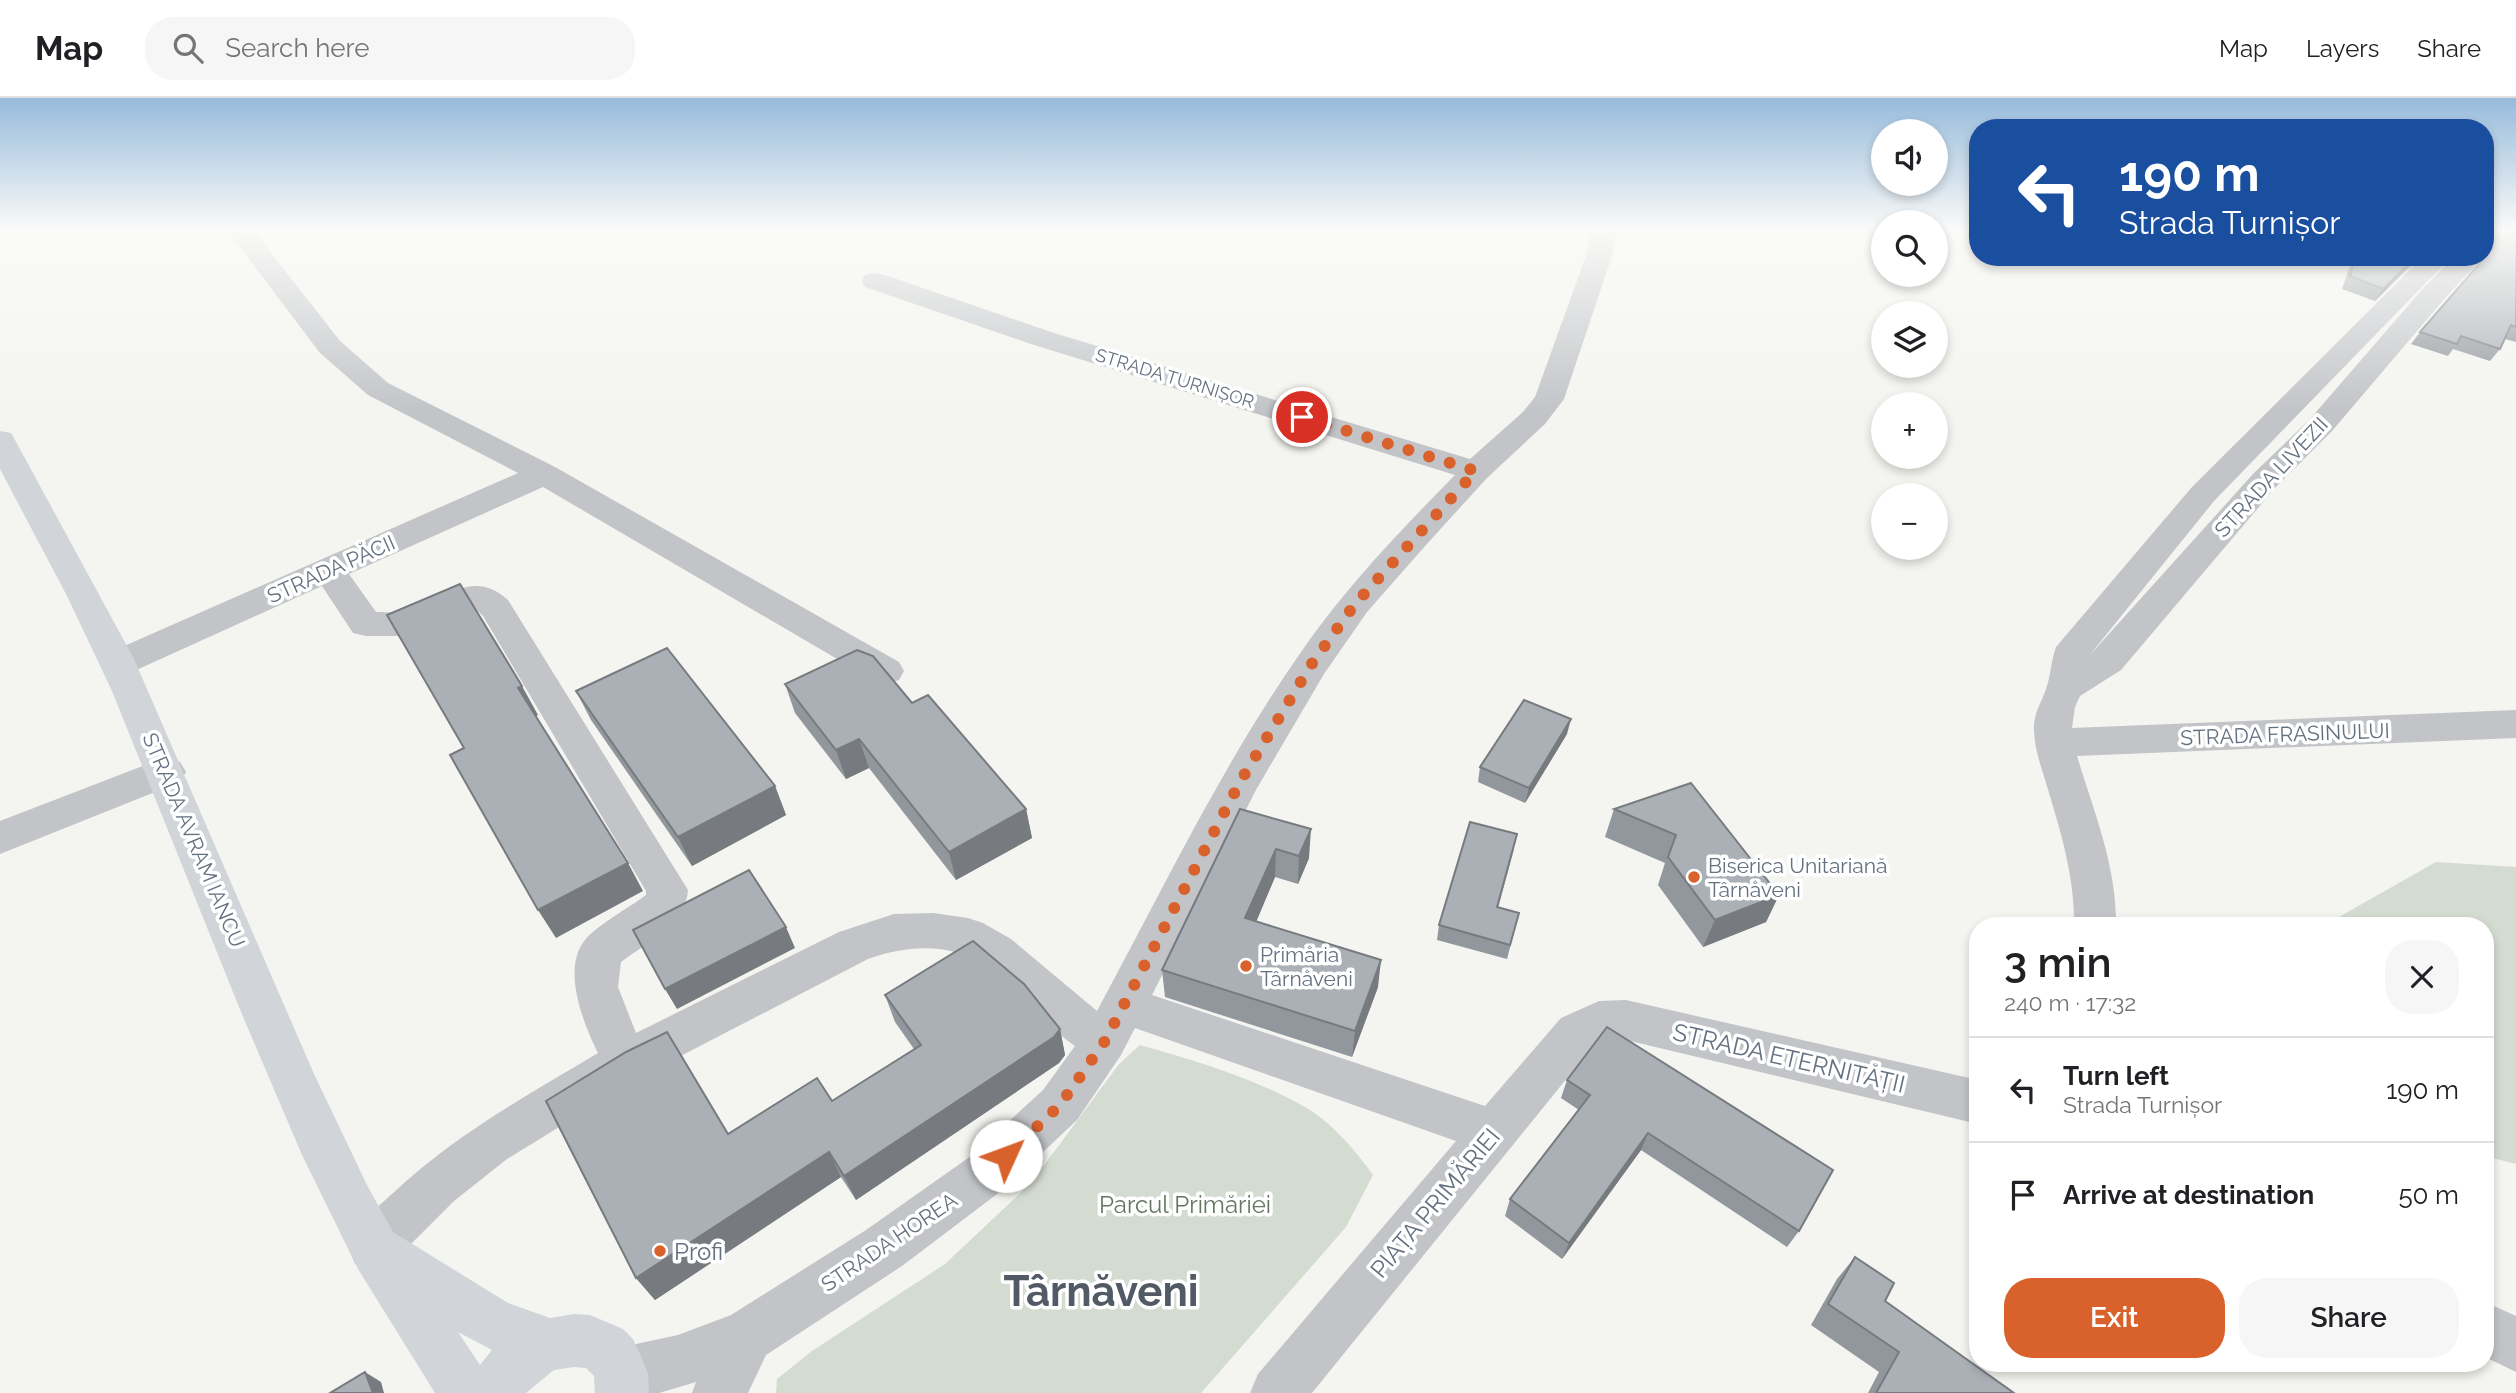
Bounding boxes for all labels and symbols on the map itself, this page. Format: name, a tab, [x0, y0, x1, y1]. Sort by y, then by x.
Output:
street label: STRADA TURNIȘOR	[1093, 344, 1257, 412]
pin	[1272, 387, 1332, 447]
street label: STRADA LIVEZII	[2209, 412, 2333, 542]
street label: STRADA PĂCII	[263, 530, 399, 608]
street label: STRADA FRASINULUI	[2180, 718, 2390, 750]
street label: STRADA AVRAM IANCU	[137, 729, 251, 951]
place label: Biserica Unitariană Târnăveni	[1708, 853, 1887, 902]
marker: Biserica Unitariană Târnăveni	[1686, 869, 1702, 885]
place label: Primăria Târnăveni	[1260, 942, 1353, 991]
marker: Primăria Târnăveni	[1238, 958, 1254, 974]
street label: STRADA ETERNITĂȚII	[1670, 1017, 1908, 1099]
position arrow	[969, 1119, 1043, 1193]
street label: PIAȚA PRIMĂRIEI	[1364, 1122, 1506, 1284]
street label: STRADA HOREA	[816, 1187, 962, 1297]
park label: Parcul Primăriei	[1099, 1190, 1271, 1219]
place label: Profi	[674, 1237, 723, 1266]
marker: Profi	[652, 1243, 668, 1259]
district label: Târnăveni	[1003, 1267, 1199, 1316]

